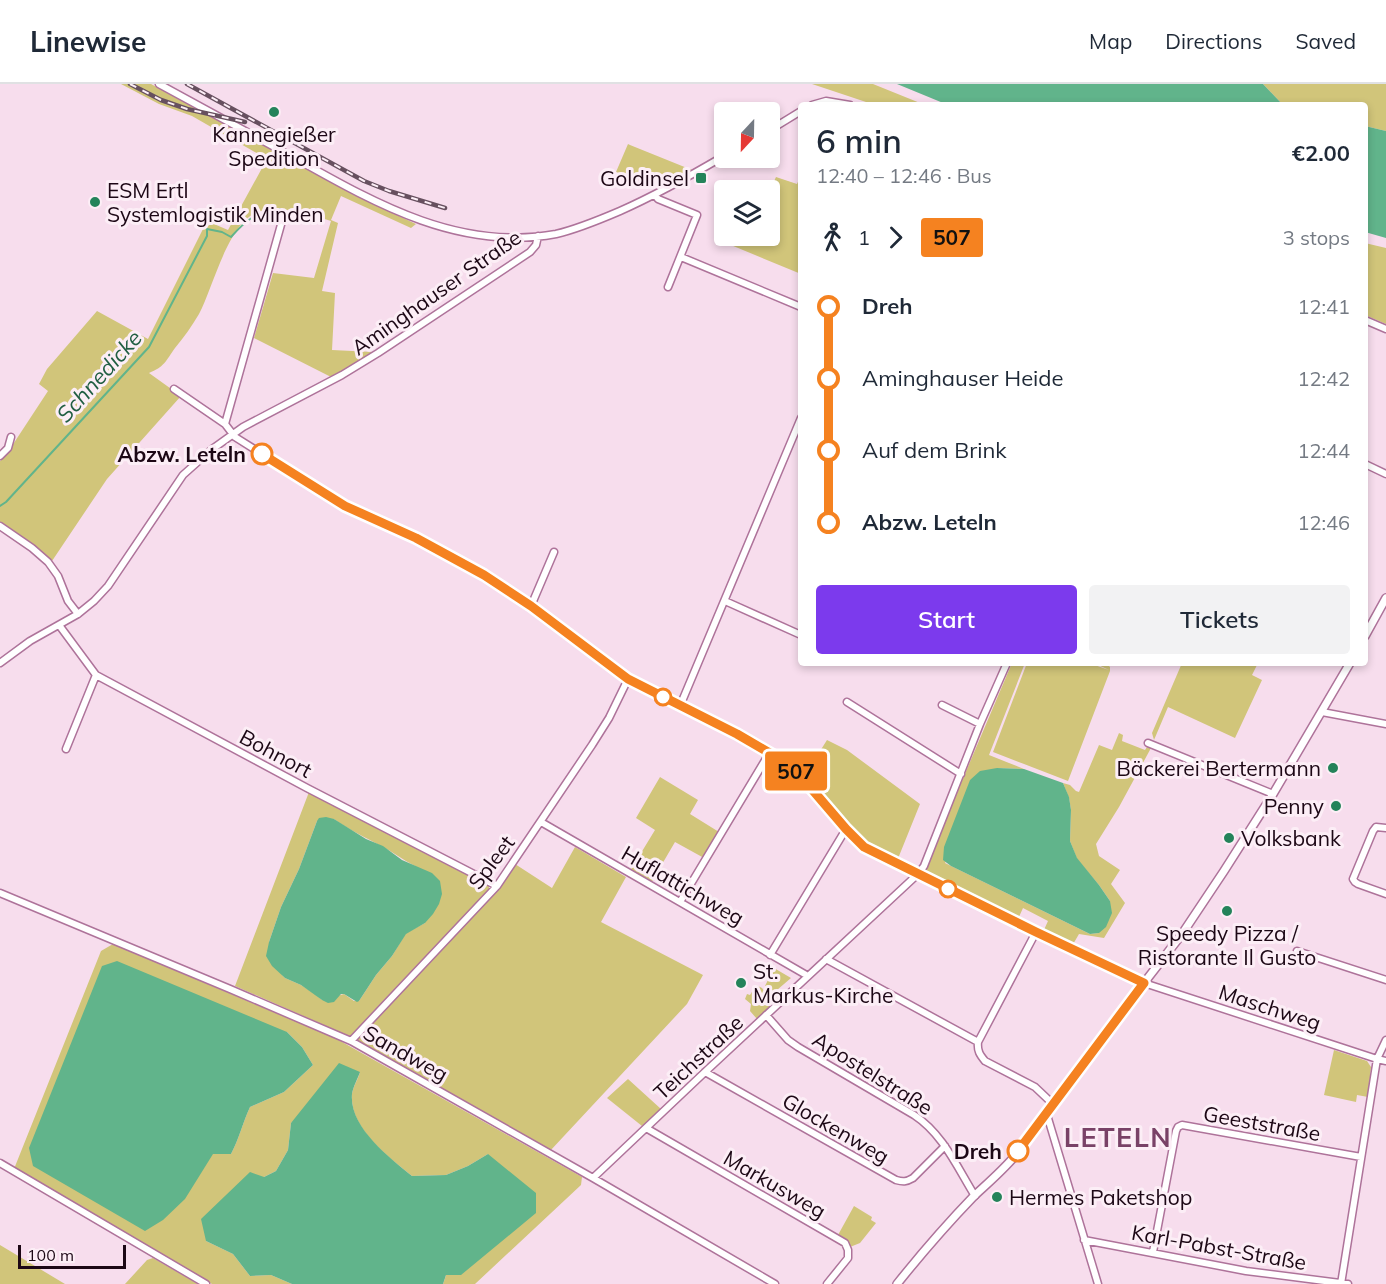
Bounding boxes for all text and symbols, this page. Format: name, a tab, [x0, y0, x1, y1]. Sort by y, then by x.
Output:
text: Linewise	[30, 24, 146, 59]
text: Map	[1089, 28, 1132, 54]
text: Directions	[1165, 28, 1262, 54]
text: Saved	[1295, 28, 1356, 54]
north arrow	[714, 102, 780, 168]
map controls	[714, 102, 780, 246]
marker: Kannegießer Spedition	[267, 105, 281, 119]
text: 6 min	[816, 120, 902, 161]
place label: Kannegießer Spedition	[212, 121, 336, 171]
text: €2.00	[1292, 139, 1350, 167]
text: 12:40 – 12:46 · Bus	[816, 163, 992, 188]
place label: Goldinsel	[600, 165, 689, 191]
marker: Goldinsel	[694, 171, 708, 185]
place label: ESM Ertl Systemlogistik Minden	[107, 177, 324, 227]
button: layers	[714, 180, 780, 246]
marker: ESM Ertl Systemlogistik Minden	[88, 195, 102, 209]
icon: walk	[816, 221, 849, 254]
icon: forward	[879, 221, 912, 254]
street label: Aminghauser Straße	[346, 224, 526, 360]
text: 507	[933, 224, 971, 250]
text: 1	[858, 225, 870, 250]
text: 3 stops	[1283, 225, 1350, 250]
text: Dreh	[862, 292, 913, 320]
text: 12:41	[1297, 294, 1350, 319]
water label: Schnedicke	[50, 324, 148, 428]
text: Aminghauser Heide	[862, 364, 1064, 392]
text: 12:42	[1297, 366, 1350, 391]
text: Auf dem Brink	[862, 436, 1007, 464]
text: 12:44	[1297, 438, 1350, 463]
place label: Abzw. Leteln	[117, 441, 246, 467]
marker: Abzw. Leteln	[251, 443, 273, 465]
text: Abzw. Leteln	[862, 508, 997, 536]
text: 12:46	[1297, 510, 1350, 535]
button: Start	[816, 585, 1077, 654]
button: Tickets	[1089, 585, 1350, 654]
unlabelled marker	[654, 688, 672, 706]
street label: Bohnort	[235, 723, 317, 783]
line badge: 507	[762, 752, 830, 790]
place label: Bäckerei Bertermann	[1117, 755, 1321, 781]
text: 507	[777, 758, 815, 784]
marker: Bäckerei Bertermann	[1326, 761, 1340, 775]
place label: Penny	[1264, 793, 1324, 819]
marker: Penny	[1329, 799, 1343, 813]
place label: Volksbank	[1241, 825, 1341, 851]
street label: Spleet	[462, 830, 520, 894]
marker: Volksbank	[1222, 831, 1236, 845]
street label: Huflattichweg	[617, 839, 749, 931]
unlabelled marker	[939, 880, 957, 898]
marker: Speedy Pizza / Ristorante Il Gusto	[1220, 904, 1234, 918]
place label: Speedy Pizza / Ristorante Il Gusto	[1138, 920, 1316, 970]
place label: St. Markus-Kirche	[753, 958, 894, 1008]
marker: St. Markus-Kirche	[734, 976, 748, 990]
street label: Maschweg	[1216, 978, 1324, 1036]
street label: Teichstraße	[648, 1009, 748, 1105]
street label: Sandweg	[359, 1019, 453, 1087]
street label: Apostelstraße	[808, 1026, 938, 1120]
street label: Glockenweg	[778, 1087, 894, 1169]
street label: Geeststraße	[1201, 1100, 1323, 1146]
district label: LETELN	[1064, 1120, 1172, 1154]
place label: Dreh	[954, 1138, 1002, 1164]
marker: Dreh	[1007, 1140, 1029, 1162]
street label: Markusweg	[719, 1144, 831, 1224]
place label: Hermes Paketshop	[1009, 1184, 1192, 1210]
marker: Hermes Paketshop	[990, 1190, 1004, 1204]
street label: Karl-Pabst-Straße	[1130, 1219, 1308, 1275]
scale bar	[18, 1242, 126, 1270]
text: 100 m	[27, 1245, 74, 1265]

